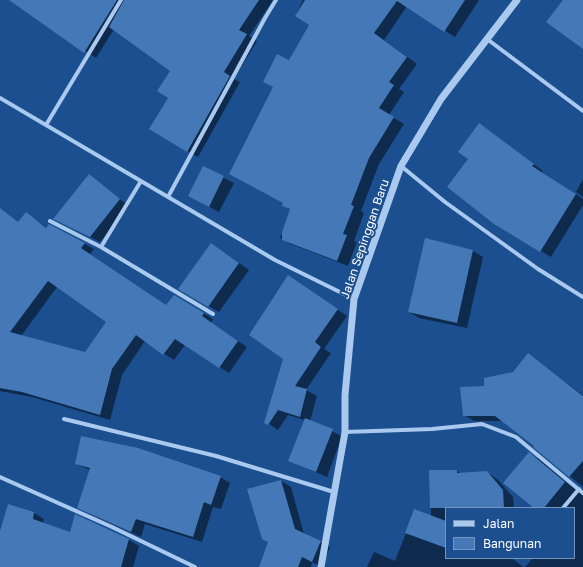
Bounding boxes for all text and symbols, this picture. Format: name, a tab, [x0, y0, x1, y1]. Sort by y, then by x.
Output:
street label: Jalan Sepinggan Baru	[338, 177, 392, 301]
legend	[445, 507, 575, 559]
text: Jalan	[483, 516, 514, 531]
text: Bangunan	[483, 536, 541, 551]

